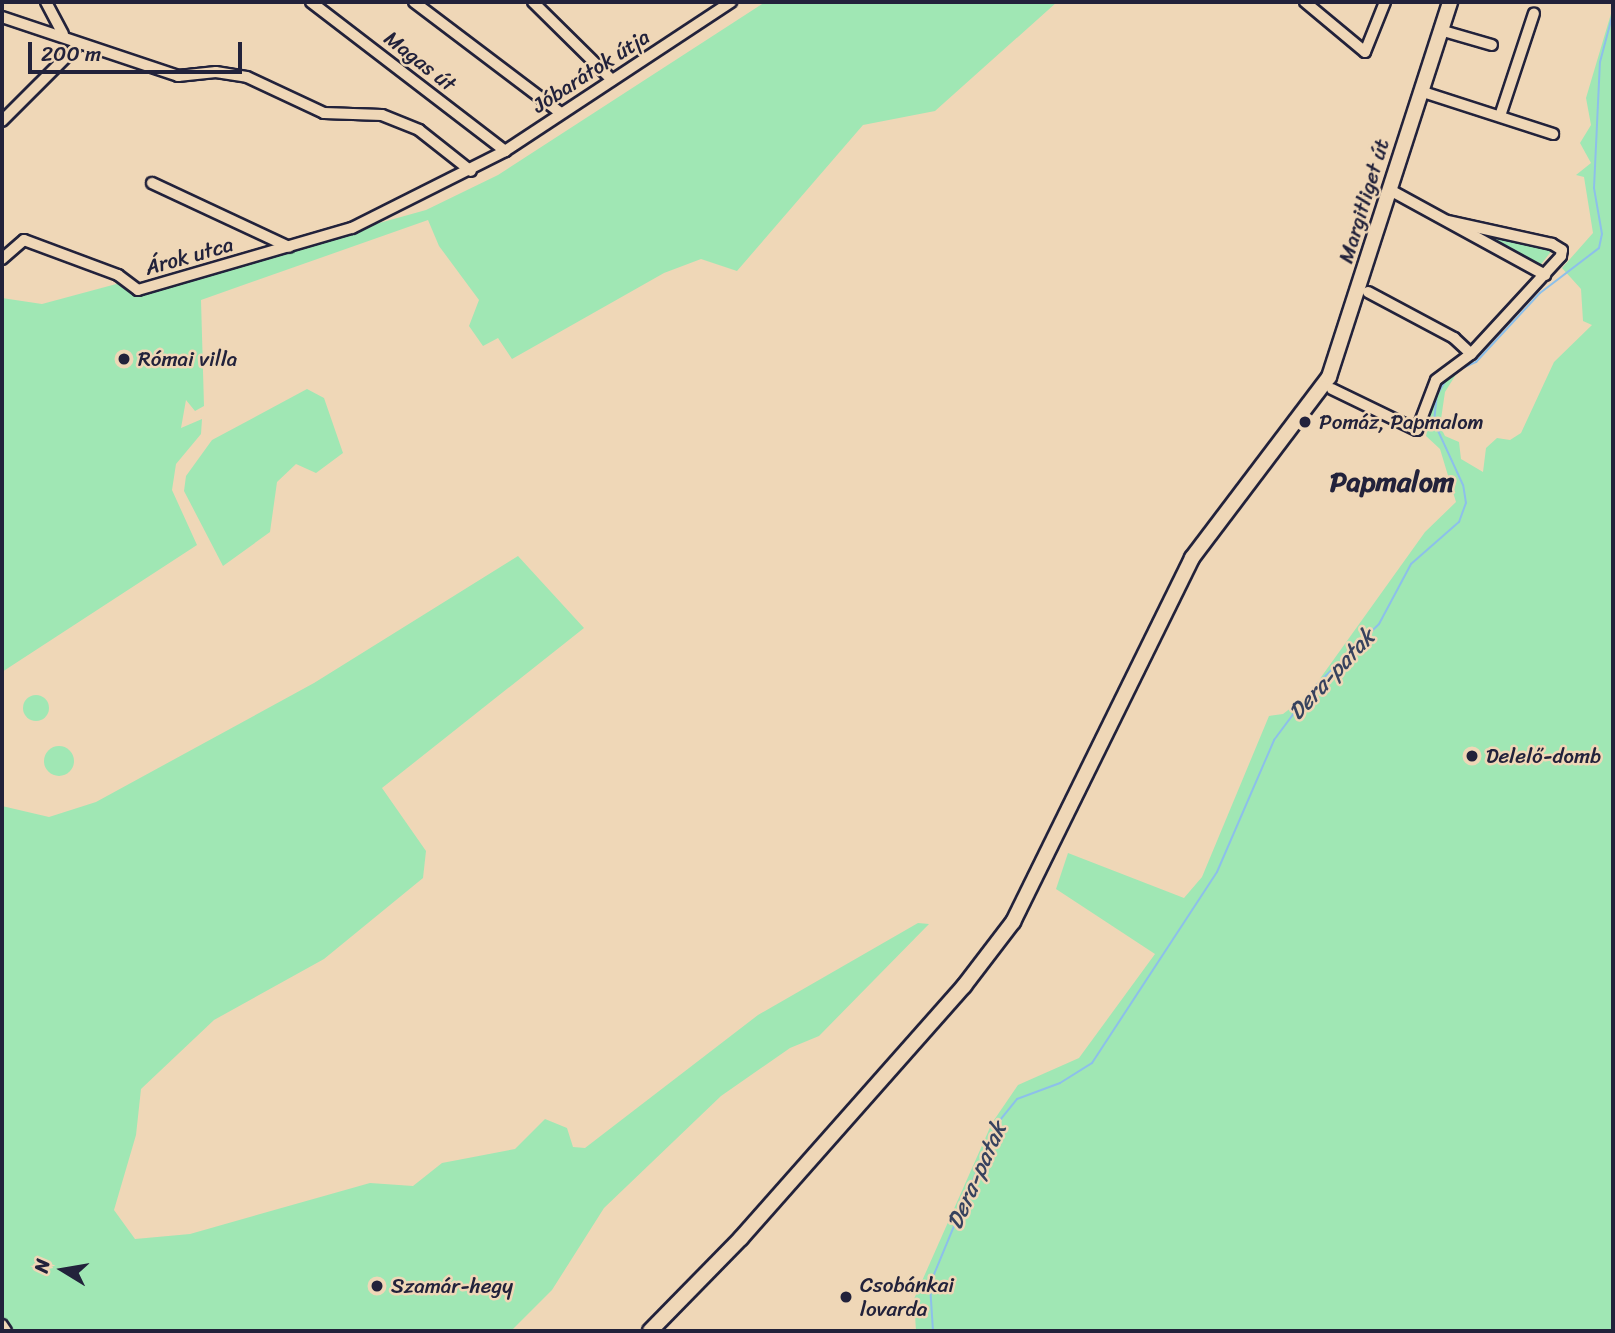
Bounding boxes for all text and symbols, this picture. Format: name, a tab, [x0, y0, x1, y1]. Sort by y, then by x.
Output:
street label: Jóbarátok útja	[527, 24, 655, 118]
street label: Magas út	[379, 25, 461, 97]
scale bar	[32, 28, 245, 72]
text: 200 m	[41, 35, 101, 73]
street label: Margitliget út	[1333, 136, 1395, 266]
street label: Árok utca	[142, 231, 236, 281]
place label: Római villa	[138, 346, 237, 372]
marker: Római villa	[116, 351, 132, 367]
place label: Pomáz, Papmalom	[1319, 409, 1484, 435]
marker: Pomáz, Papmalom	[1297, 414, 1313, 430]
district label: Papmalom	[1330, 465, 1454, 499]
water label: Dera-patak	[1283, 624, 1381, 726]
place label: Delelő-domb	[1486, 743, 1601, 769]
marker: Delelő-domb	[1464, 748, 1480, 764]
water label: Dera-patak	[941, 1118, 1013, 1234]
north arrow	[28, 1235, 98, 1305]
text: N	[24, 1256, 59, 1276]
place label: Csobánkai lovarda	[860, 1272, 954, 1322]
place label: Szamár-hegy	[391, 1273, 513, 1299]
marker: Szamár-hegy	[369, 1278, 385, 1294]
marker: Csobánkai lovarda	[838, 1289, 854, 1305]

